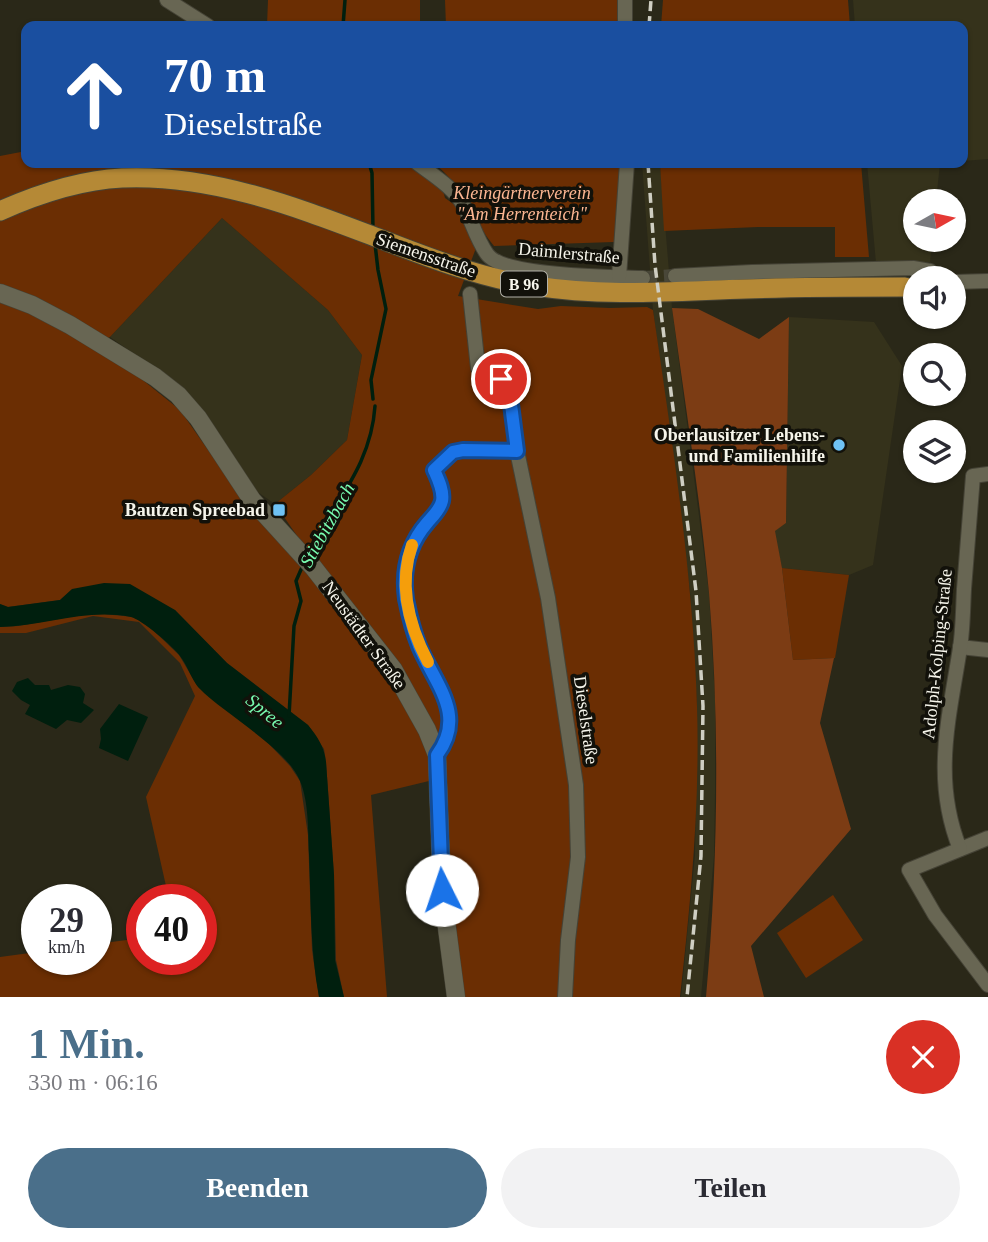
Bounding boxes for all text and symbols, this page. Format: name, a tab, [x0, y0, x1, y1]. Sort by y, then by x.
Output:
text: 70 m	[164, 48, 266, 103]
icon: ahead	[49, 49, 140, 140]
text: Dieselstraße	[164, 106, 322, 142]
park label: Kleingärtnerverein "Am Herrenteich"	[452, 183, 591, 224]
north arrow	[903, 189, 966, 252]
map controls	[903, 189, 966, 483]
street label: Siemensstraße	[374, 229, 478, 281]
street label: Daimlerstraße	[517, 239, 621, 267]
button: sound	[903, 266, 966, 329]
road number: B 96	[501, 272, 547, 296]
button: search	[903, 343, 966, 406]
pin	[471, 349, 531, 409]
icon: arrive	[482, 360, 520, 398]
button: layers	[903, 420, 966, 483]
place label: Oberlausitzer Lebens- und Familienhilfe	[654, 425, 825, 466]
marker: Oberlausitzer Lebens- und Familienhilfe	[831, 437, 847, 453]
water label: Stiebitzbach	[295, 479, 359, 571]
place label: Bautzen Spreebad	[125, 500, 265, 520]
marker: Bautzen Spreebad	[271, 502, 287, 518]
street label: Adolph-Kolping-Straße	[918, 568, 956, 740]
street label: Neustädter Straße	[318, 577, 410, 693]
street label: Dieselstraße	[570, 675, 602, 765]
water label: Spree	[242, 689, 288, 733]
position arrow	[405, 853, 479, 927]
speed limit sign: 40	[126, 884, 217, 975]
text: 29	[49, 901, 84, 940]
text: km/h	[48, 937, 85, 957]
button: close	[886, 1020, 960, 1094]
text: 1 Min.	[28, 1021, 145, 1067]
text: 330 m · 06:16	[28, 1070, 158, 1095]
button: Beenden	[28, 1148, 487, 1228]
button: Teilen	[501, 1148, 960, 1228]

